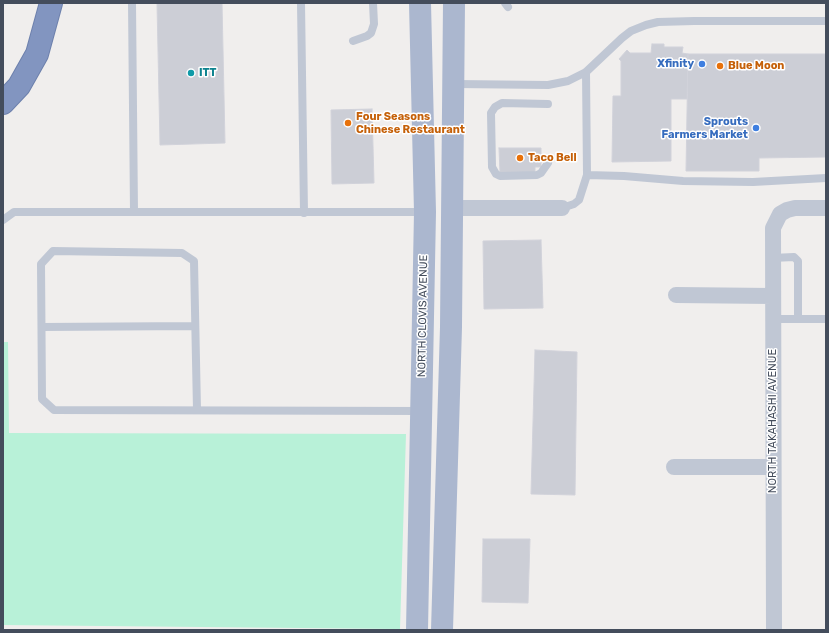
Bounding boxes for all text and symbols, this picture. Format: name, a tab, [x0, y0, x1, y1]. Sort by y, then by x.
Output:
place label: Xfinity	[657, 57, 694, 71]
marker: Xfinity	[697, 59, 707, 69]
place label: Blue Moon	[728, 59, 784, 73]
marker: Blue Moon	[715, 61, 725, 71]
place label: ITT	[199, 66, 216, 80]
marker: ITT	[186, 68, 196, 78]
place label: Four Seasons Chinese Restaurant	[356, 110, 465, 136]
place label: Sprouts Farmers Market	[661, 115, 748, 141]
marker: Four Seasons Chinese Restaurant	[343, 118, 353, 128]
marker: Sprouts Farmers Market	[751, 123, 761, 133]
place label: Taco Bell	[528, 151, 577, 165]
marker: Taco Bell	[515, 153, 525, 163]
street label: NORTH CLOVIS AVENUE	[415, 255, 431, 377]
street label: NORTH TAKAHASHI AVENUE	[766, 349, 780, 493]

